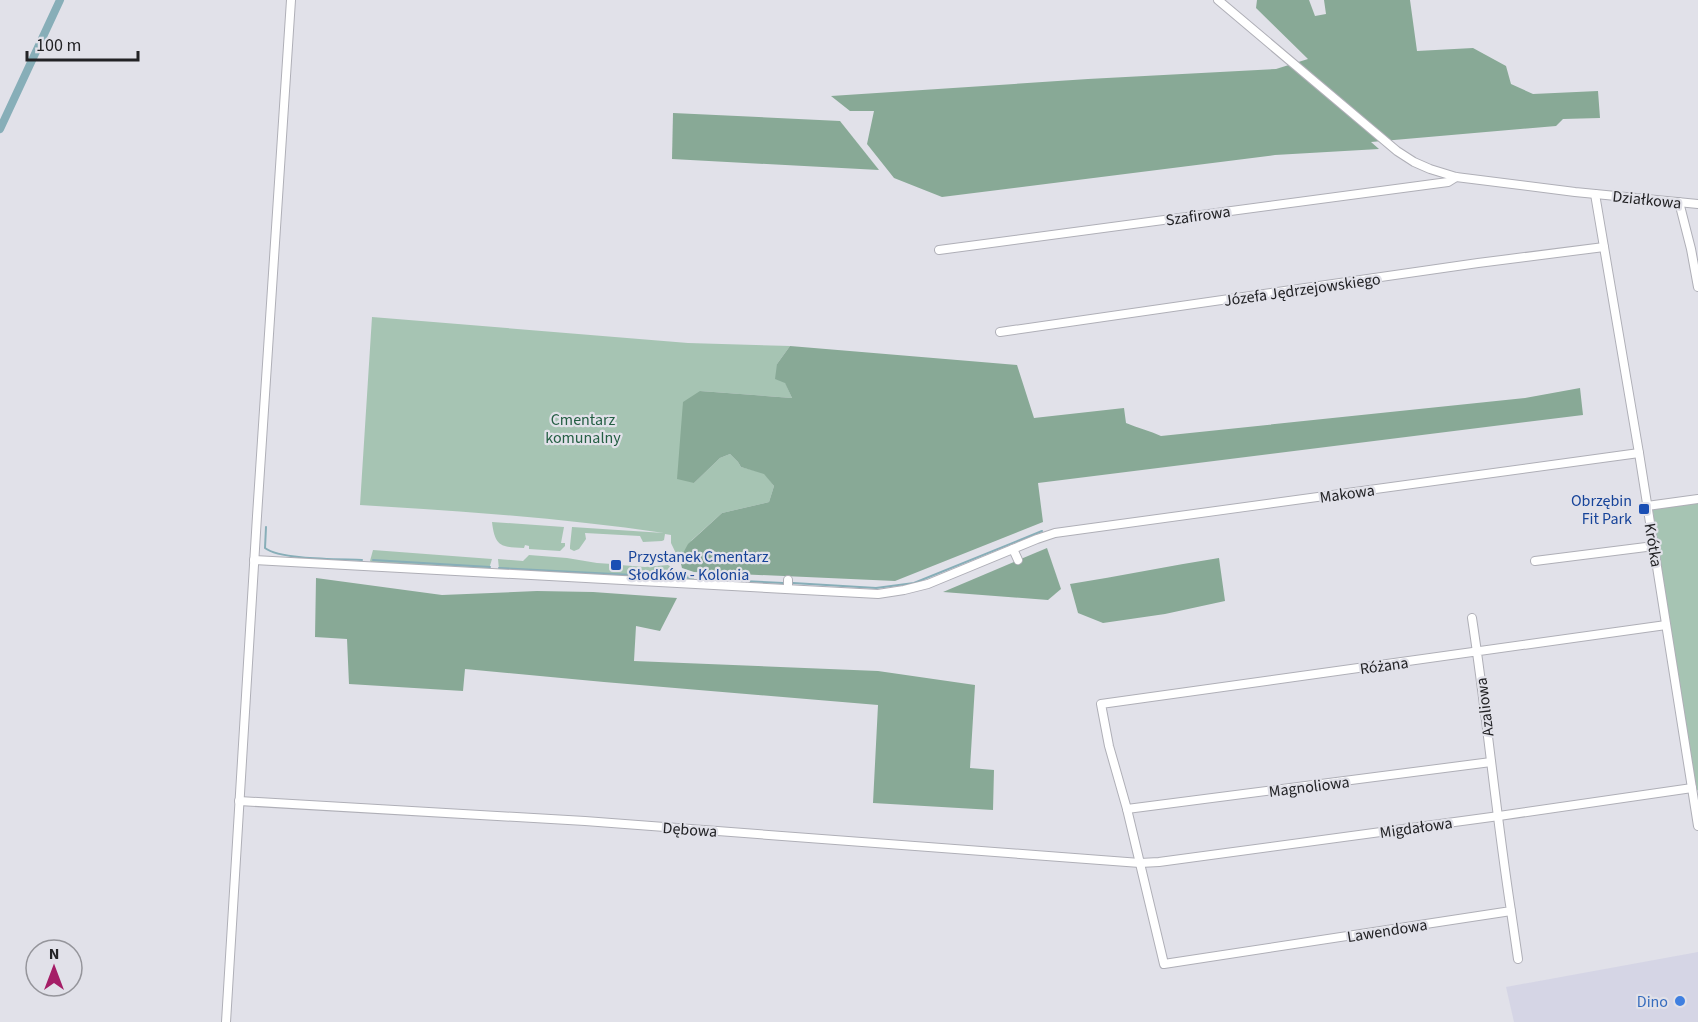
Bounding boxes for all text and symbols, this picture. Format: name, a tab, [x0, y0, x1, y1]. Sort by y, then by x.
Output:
scale bar	[27, 24, 138, 62]
text: 100 m	[36, 33, 81, 58]
street label: Działkowa	[1611, 185, 1682, 215]
street label: Szafirowa	[1164, 201, 1232, 231]
street label: Józefa Jędrzejowskiego	[1222, 268, 1382, 312]
park label: Cmentarz komunalny	[545, 409, 621, 449]
street label: Makowa	[1318, 479, 1376, 509]
place label: Obrzębin Fit Park	[1571, 490, 1632, 530]
marker: Obrzębin Fit Park	[1637, 502, 1651, 516]
street label: Krótka	[1639, 522, 1667, 569]
place label: Przystanek Cmentarz Słodków - Kolonia	[628, 546, 769, 586]
marker: Przystanek Cmentarz Słodków - Kolonia	[609, 558, 623, 572]
street label: Różana	[1358, 652, 1410, 680]
street label: Azaliowa	[1470, 676, 1500, 738]
street label: Magnoliowa	[1267, 771, 1351, 803]
street label: Migdałowa	[1378, 812, 1454, 844]
street label: Dębowa	[662, 817, 718, 843]
street label: Lawendowa	[1345, 914, 1429, 948]
north arrow	[24, 938, 84, 998]
text: N	[49, 943, 59, 965]
place label: Dino	[1637, 991, 1668, 1013]
marker: Dino	[1673, 994, 1687, 1008]

